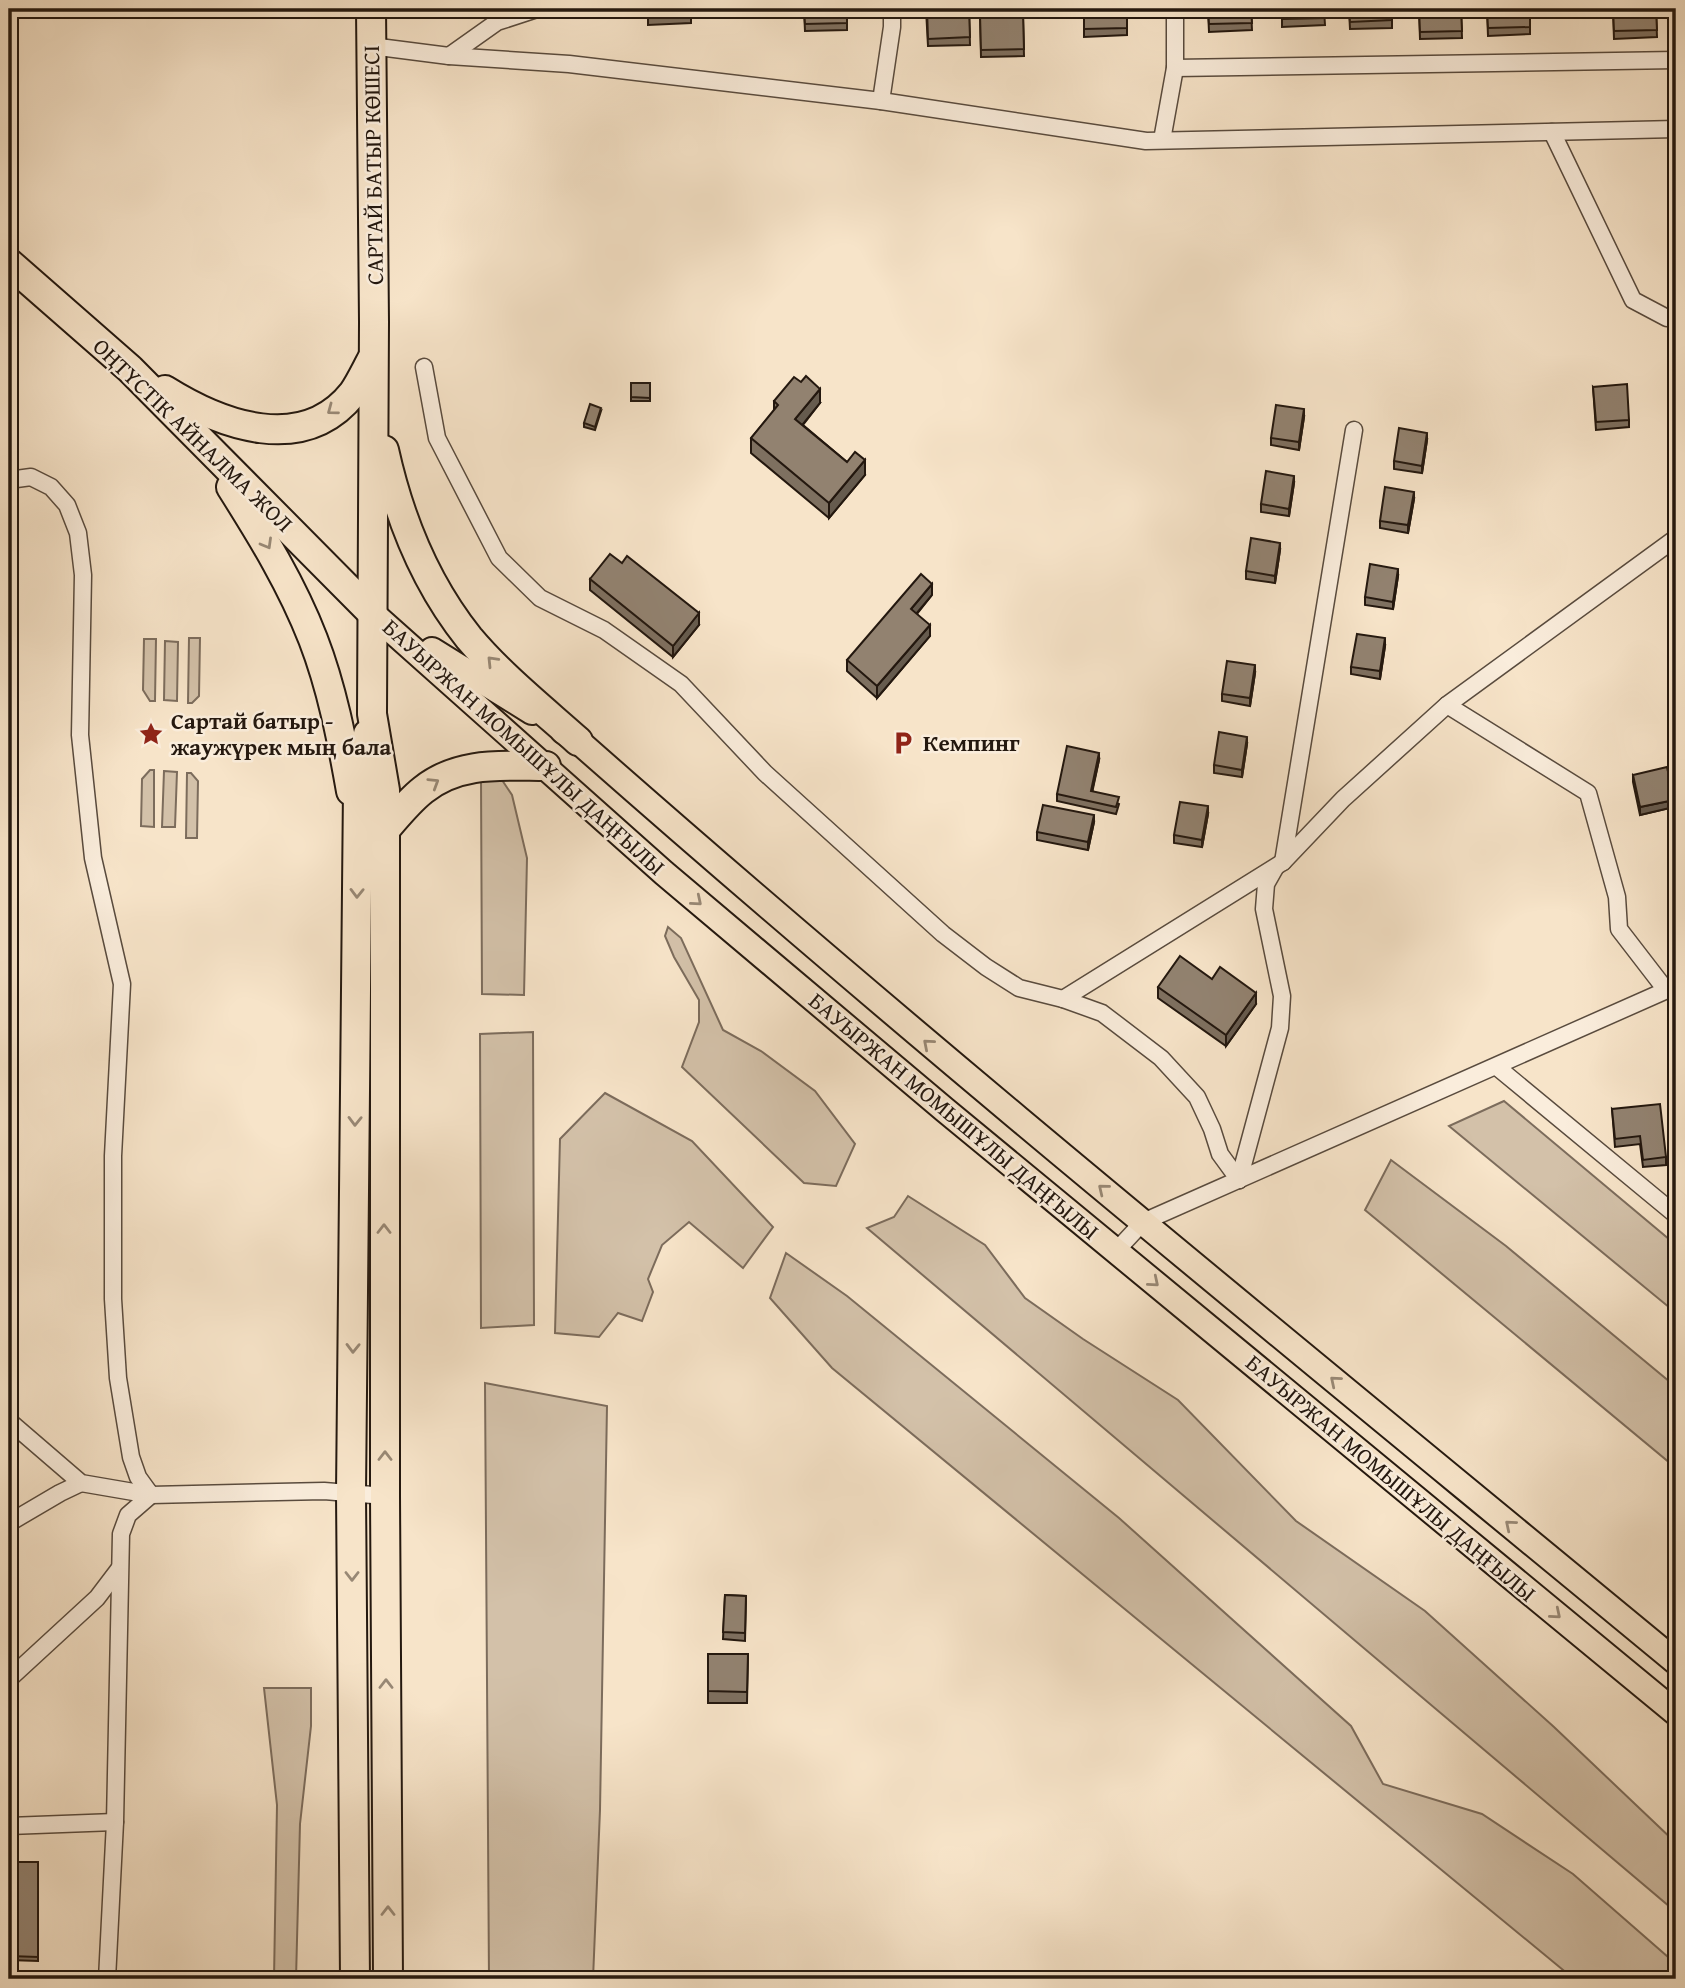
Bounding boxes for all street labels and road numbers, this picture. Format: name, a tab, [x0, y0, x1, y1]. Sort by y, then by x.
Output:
street label: САРТАЙ БАТЫР КӨШЕСІ	[354, 45, 391, 285]
street label: ОҢТҮСТІК АЙНАЛМА ЖОЛ	[86, 330, 301, 539]
street label: БАУЫРЖАН МОМЫШҰЛЫ ДАҢҒЫЛЫ	[376, 611, 673, 883]
street label: БАУЫРЖАН МОМЫШҰЛЫ ДАҢҒЫЛЫ	[802, 984, 1107, 1247]
street label: БАУЫРЖАН МОМЫШҰЛЫ ДАҢҒЫЛЫ	[1239, 1346, 1544, 1609]

